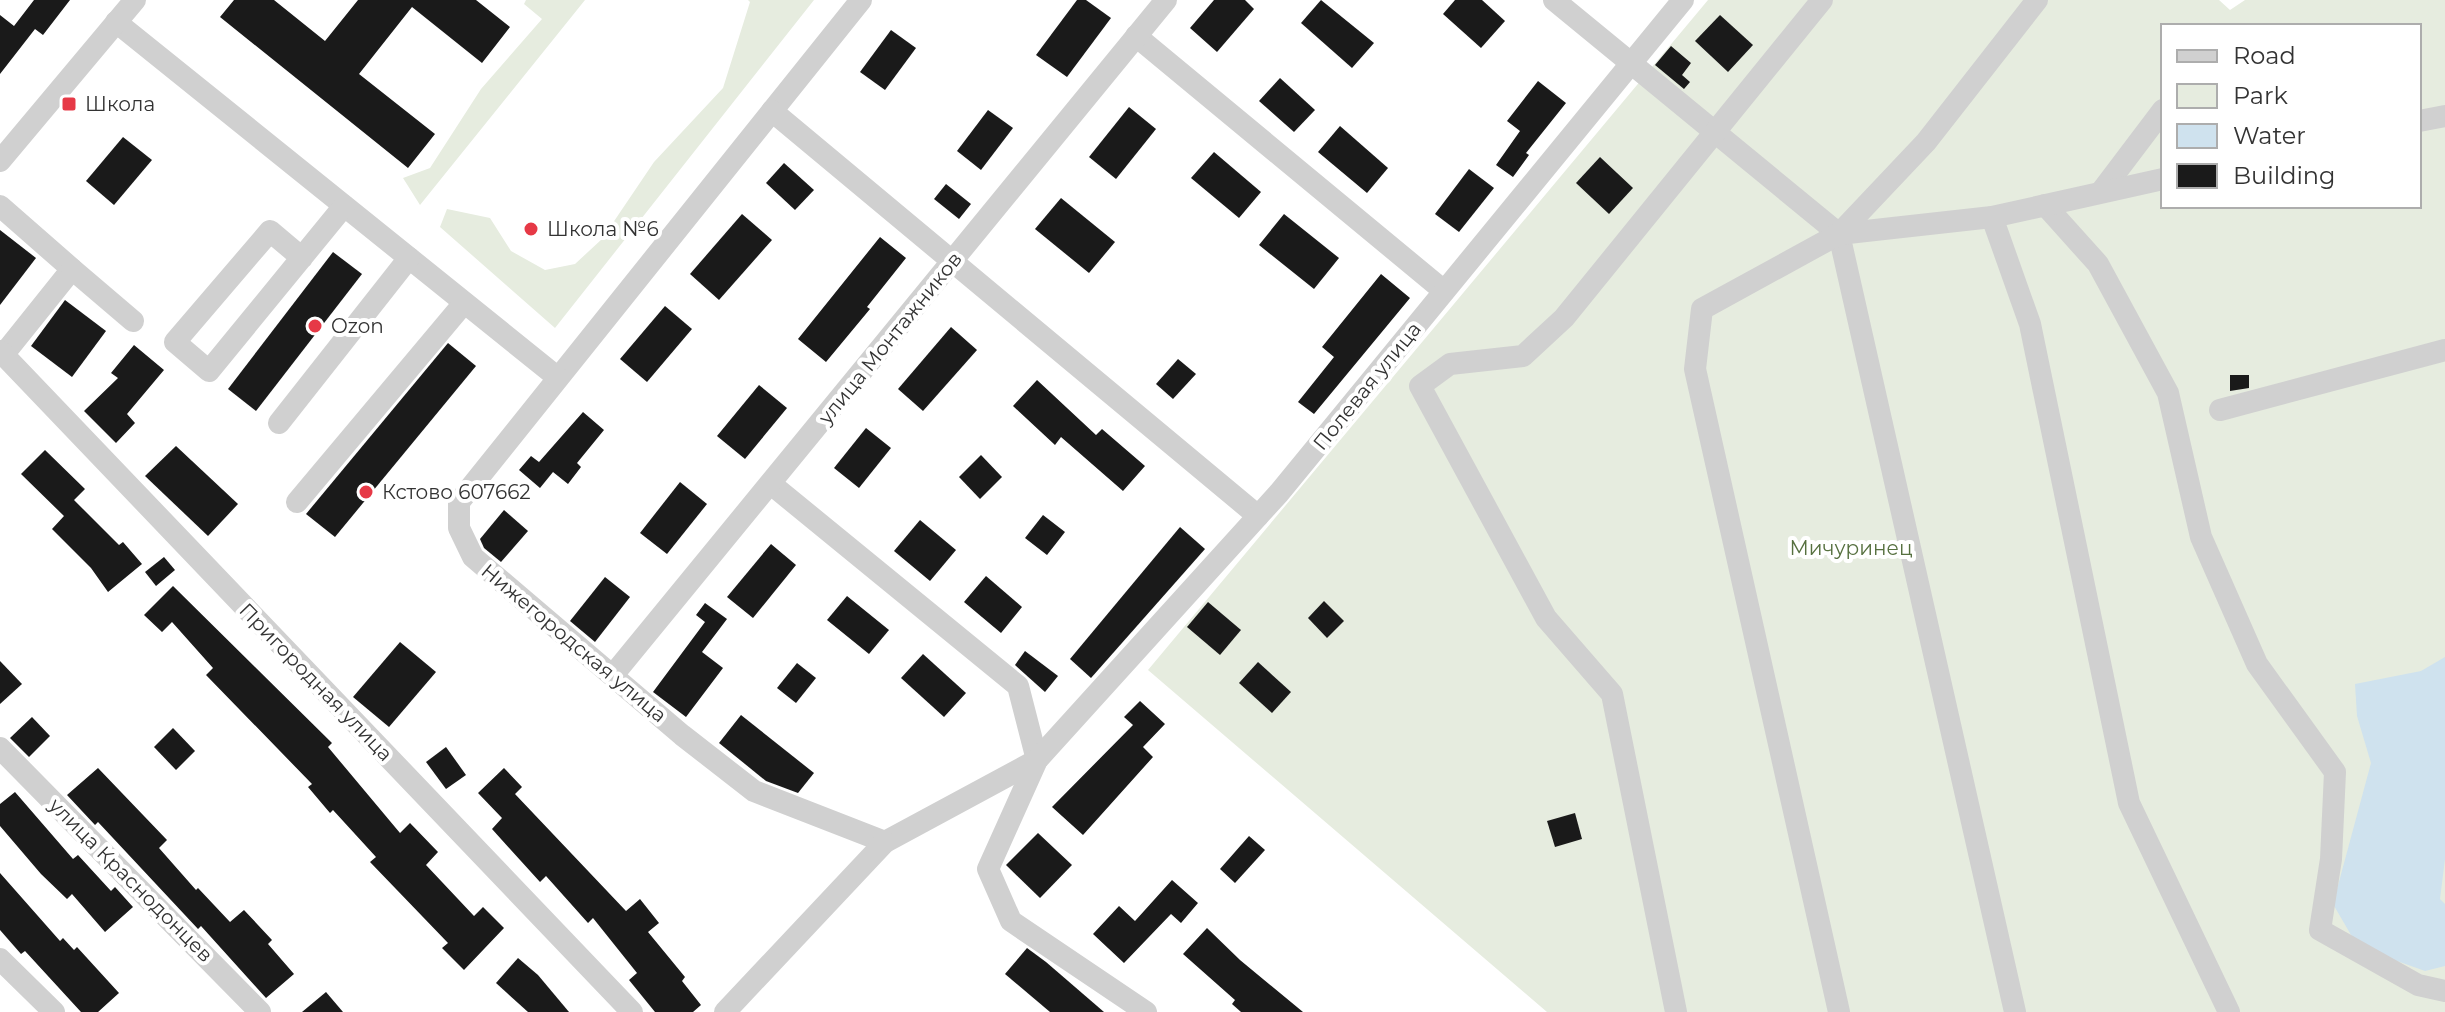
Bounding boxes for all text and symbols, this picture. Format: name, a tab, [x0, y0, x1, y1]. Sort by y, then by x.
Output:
legend	[2161, 24, 2421, 208]
text: Road	[2233, 41, 2296, 70]
text: Park	[2233, 81, 2288, 110]
place label: Школа	[85, 92, 155, 116]
marker: Школа	[60, 95, 78, 113]
text: Water	[2233, 121, 2306, 150]
text: Building	[2233, 161, 2336, 190]
place label: Школа №6	[547, 217, 659, 241]
marker: Школа №6	[522, 220, 540, 238]
street label: улица Монтажников	[813, 247, 967, 430]
place label: Ozon	[331, 314, 384, 338]
marker: Ozon	[306, 317, 324, 335]
street label: Полевая улица	[1308, 317, 1426, 455]
place label: Кстово 607662	[382, 480, 531, 504]
marker: Кстово 607662	[357, 483, 375, 501]
park label: Мичуринец	[1789, 536, 1913, 560]
street label: Нижегородская улица	[477, 559, 671, 727]
street label: Пригородная улица	[234, 598, 398, 766]
street label: улица Краснодонцев	[43, 792, 218, 967]

